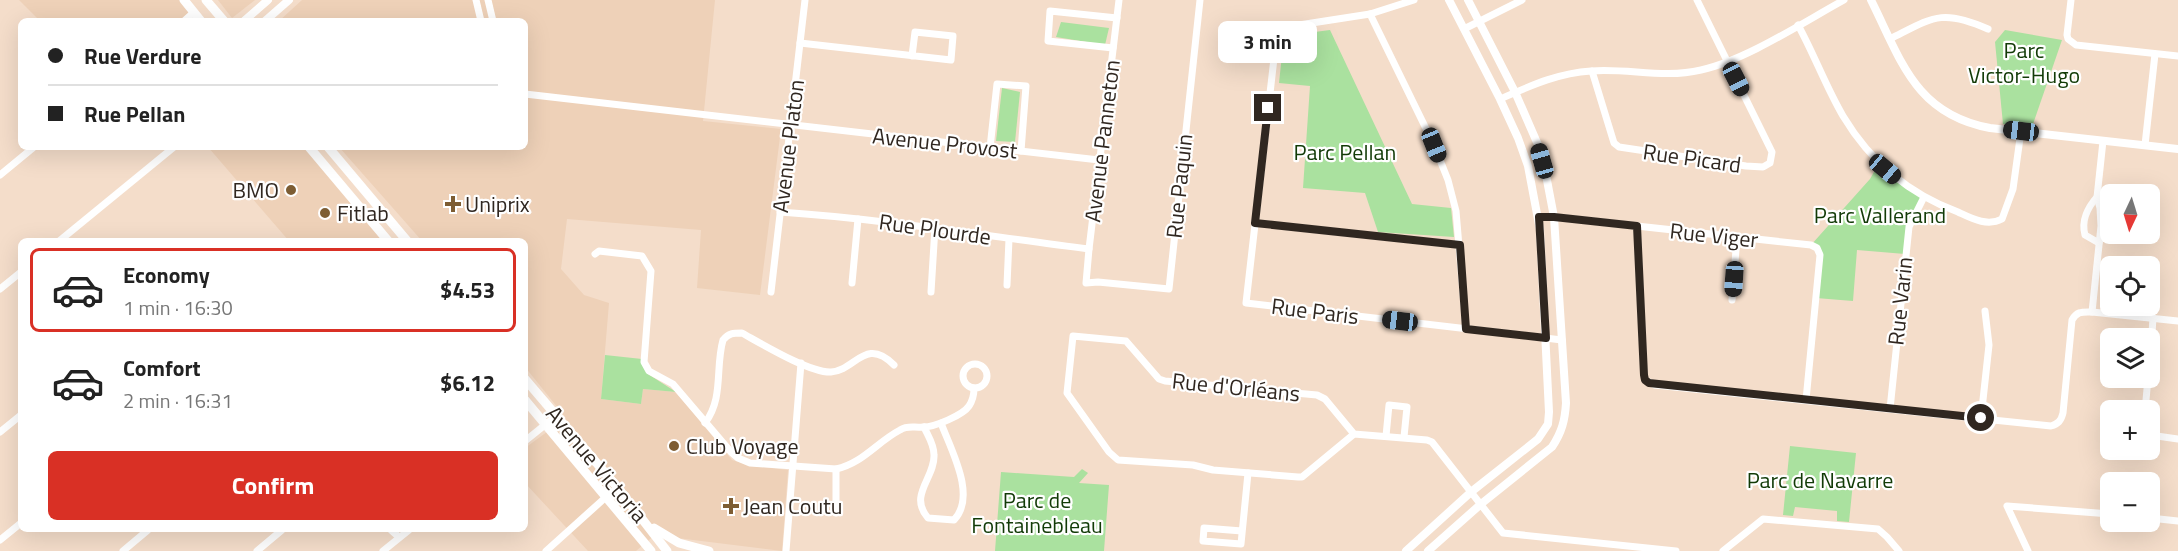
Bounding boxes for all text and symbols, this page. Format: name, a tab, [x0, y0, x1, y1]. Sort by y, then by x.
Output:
callout: 3 min	[1218, 21, 1318, 63]
text: 3 min	[1243, 26, 1292, 57]
park label: Parc Victor-Hugo	[1968, 33, 2080, 92]
text: Rue Verdure	[84, 39, 202, 73]
street label: Avenue Panneton	[1075, 58, 1129, 224]
car	[1720, 59, 1752, 99]
street label: Avenue Platon	[763, 77, 813, 215]
route end	[1254, 94, 1281, 121]
text: Rue Pellan	[84, 97, 185, 131]
street label: Avenue Provost	[871, 118, 1019, 168]
car	[2002, 120, 2040, 142]
car	[1419, 125, 1449, 165]
street label: Rue Paquin	[1157, 132, 1201, 240]
street label: Rue Picard	[1641, 134, 1743, 182]
park label: Parc Pellan	[1294, 135, 1396, 169]
car	[1528, 141, 1556, 181]
car	[1865, 151, 1905, 187]
place label: BMO	[232, 173, 279, 207]
marker: BMO	[284, 183, 298, 197]
north arrow	[2100, 184, 2160, 244]
map controls	[2100, 184, 2160, 532]
place label: Uniprix	[465, 187, 530, 221]
place label: Fitlab	[337, 196, 389, 230]
marker: Uniprix	[446, 197, 460, 211]
park label: Parc Vallerand	[1814, 198, 1946, 232]
street label: Rue Plourde	[877, 204, 993, 254]
marker: Fitlab	[318, 206, 332, 220]
street label: Rue Viger	[1668, 213, 1760, 257]
street label: Rue Varin	[1878, 255, 1922, 347]
button: locate	[2100, 256, 2160, 316]
text: Economy	[123, 258, 210, 292]
car	[1724, 260, 1744, 298]
icon: car	[51, 263, 105, 317]
text: $4.53	[440, 273, 495, 307]
street label: Rue Paris	[1269, 289, 1361, 333]
text: 1 min · 16:30	[123, 292, 233, 323]
car	[1381, 310, 1419, 332]
button: layers	[2100, 328, 2160, 388]
text: Comfort	[123, 351, 201, 385]
icon: car	[51, 356, 105, 410]
street label: Rue d'Orléans	[1170, 363, 1302, 411]
text: $6.12	[440, 366, 495, 400]
text: 2 min · 16:31	[123, 385, 233, 416]
street label: Avenue Victoria	[538, 398, 656, 530]
button: +	[2100, 400, 2160, 460]
route start	[1967, 404, 1994, 431]
place label: Club Voyage	[686, 429, 799, 463]
marker: Club Voyage	[667, 439, 681, 453]
button: Confirm	[48, 451, 498, 520]
park label: Parc de Navarre	[1747, 463, 1893, 497]
button: −	[2100, 472, 2160, 532]
park label: Parc de Fontainebleau	[971, 483, 1103, 542]
place label: Jean Coutu	[743, 489, 842, 523]
marker: Jean Coutu	[724, 499, 738, 513]

